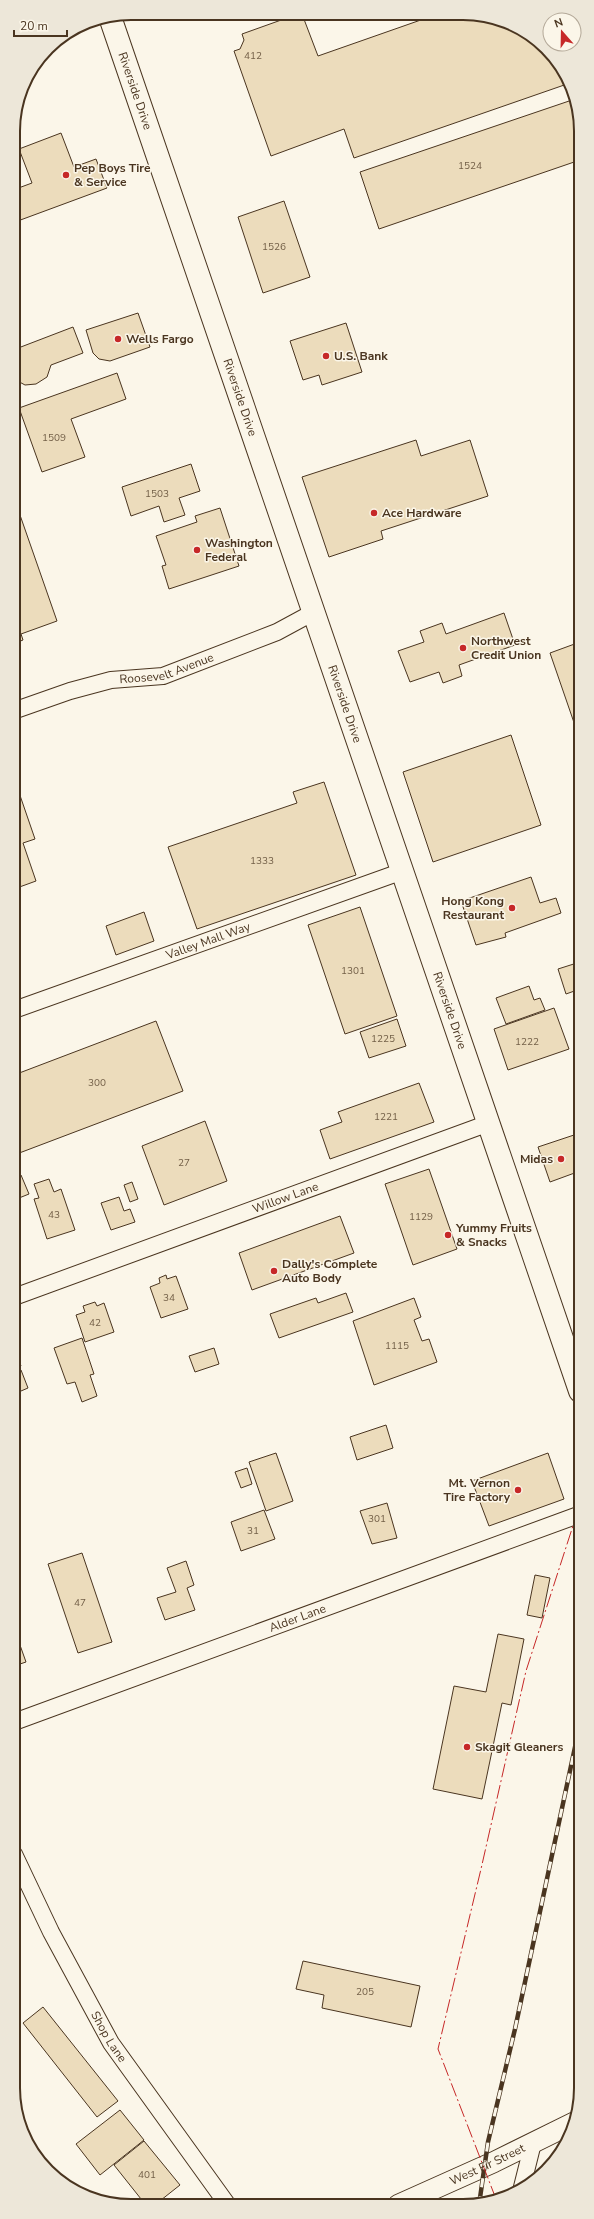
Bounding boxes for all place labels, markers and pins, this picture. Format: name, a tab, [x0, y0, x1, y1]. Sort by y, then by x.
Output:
place label: Pep Boys Tire & Service	[74, 160, 151, 190]
marker: Pep Boys Tire & Service	[61, 170, 71, 180]
place label: Wells Fargo	[126, 331, 194, 347]
marker: Wells Fargo	[113, 334, 123, 344]
place label: U.S. Bank	[334, 348, 388, 364]
marker: U.S. Bank	[321, 351, 331, 361]
place label: Ace Hardware	[382, 505, 462, 521]
marker: Ace Hardware	[369, 508, 379, 518]
place label: Washington Federal	[205, 535, 273, 565]
marker: Washington Federal	[192, 545, 202, 555]
place label: Northwest Credit Union	[471, 633, 541, 663]
marker: Northwest Credit Union	[458, 643, 468, 653]
place label: Hong Kong Restaurant	[441, 893, 504, 923]
marker: Hong Kong Restaurant	[507, 903, 517, 913]
place label: Midas	[520, 1151, 553, 1167]
marker: Midas	[556, 1154, 566, 1164]
place label: Yummy Fruits & Snacks	[455, 1220, 532, 1250]
marker: Yummy Fruits & Snacks	[443, 1230, 453, 1240]
place label: Dally's Complete Auto Body	[282, 1256, 378, 1286]
marker: Dally's Complete Auto Body	[269, 1266, 279, 1276]
place label: Mt. Vernon Tire Factory	[444, 1475, 511, 1505]
marker: Mt. Vernon Tire Factory	[513, 1485, 523, 1495]
place label: Skagit Gleaners	[475, 1739, 564, 1755]
marker: Skagit Gleaners	[462, 1742, 472, 1752]

